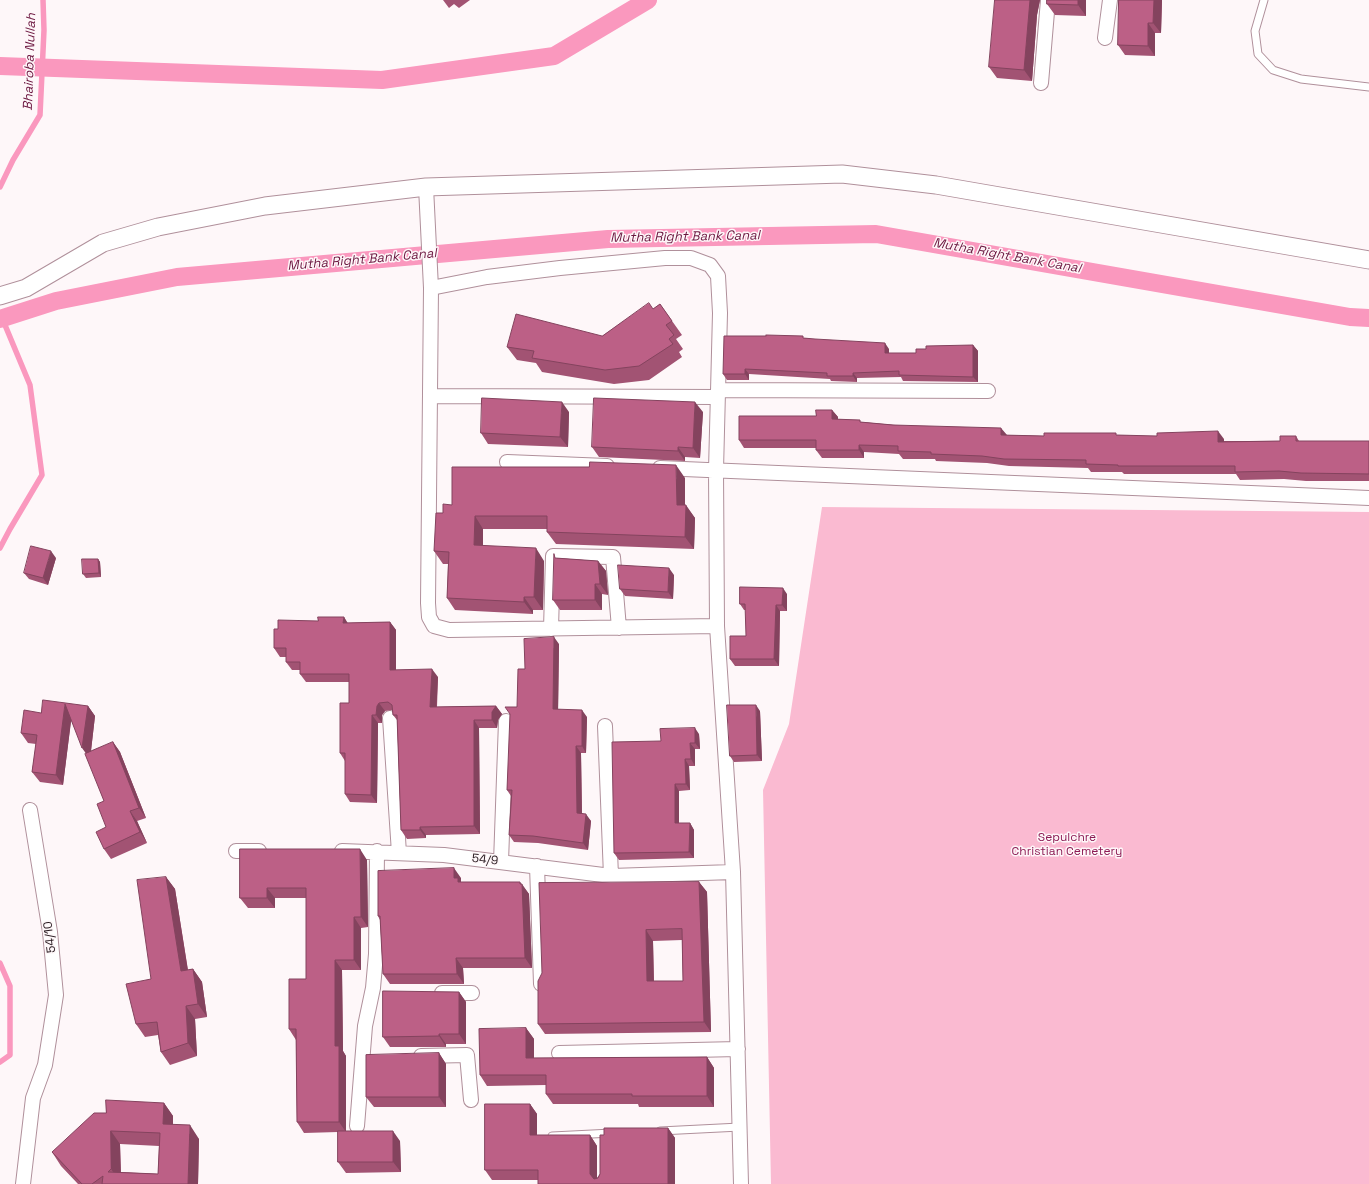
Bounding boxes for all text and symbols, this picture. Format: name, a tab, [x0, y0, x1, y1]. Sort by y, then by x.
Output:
water label: Bhairoba Nullah	[21, 13, 39, 111]
water label: Mutha Right Bank Canal	[610, 228, 760, 246]
water label: Mutha Right Bank Canal	[932, 235, 1082, 277]
water label: Mutha Right Bank Canal	[287, 246, 437, 274]
park label: Sepulchre Christian Cemetery	[1012, 831, 1122, 859]
street label: 54/9	[471, 851, 499, 869]
street label: 54/10	[41, 920, 59, 954]

